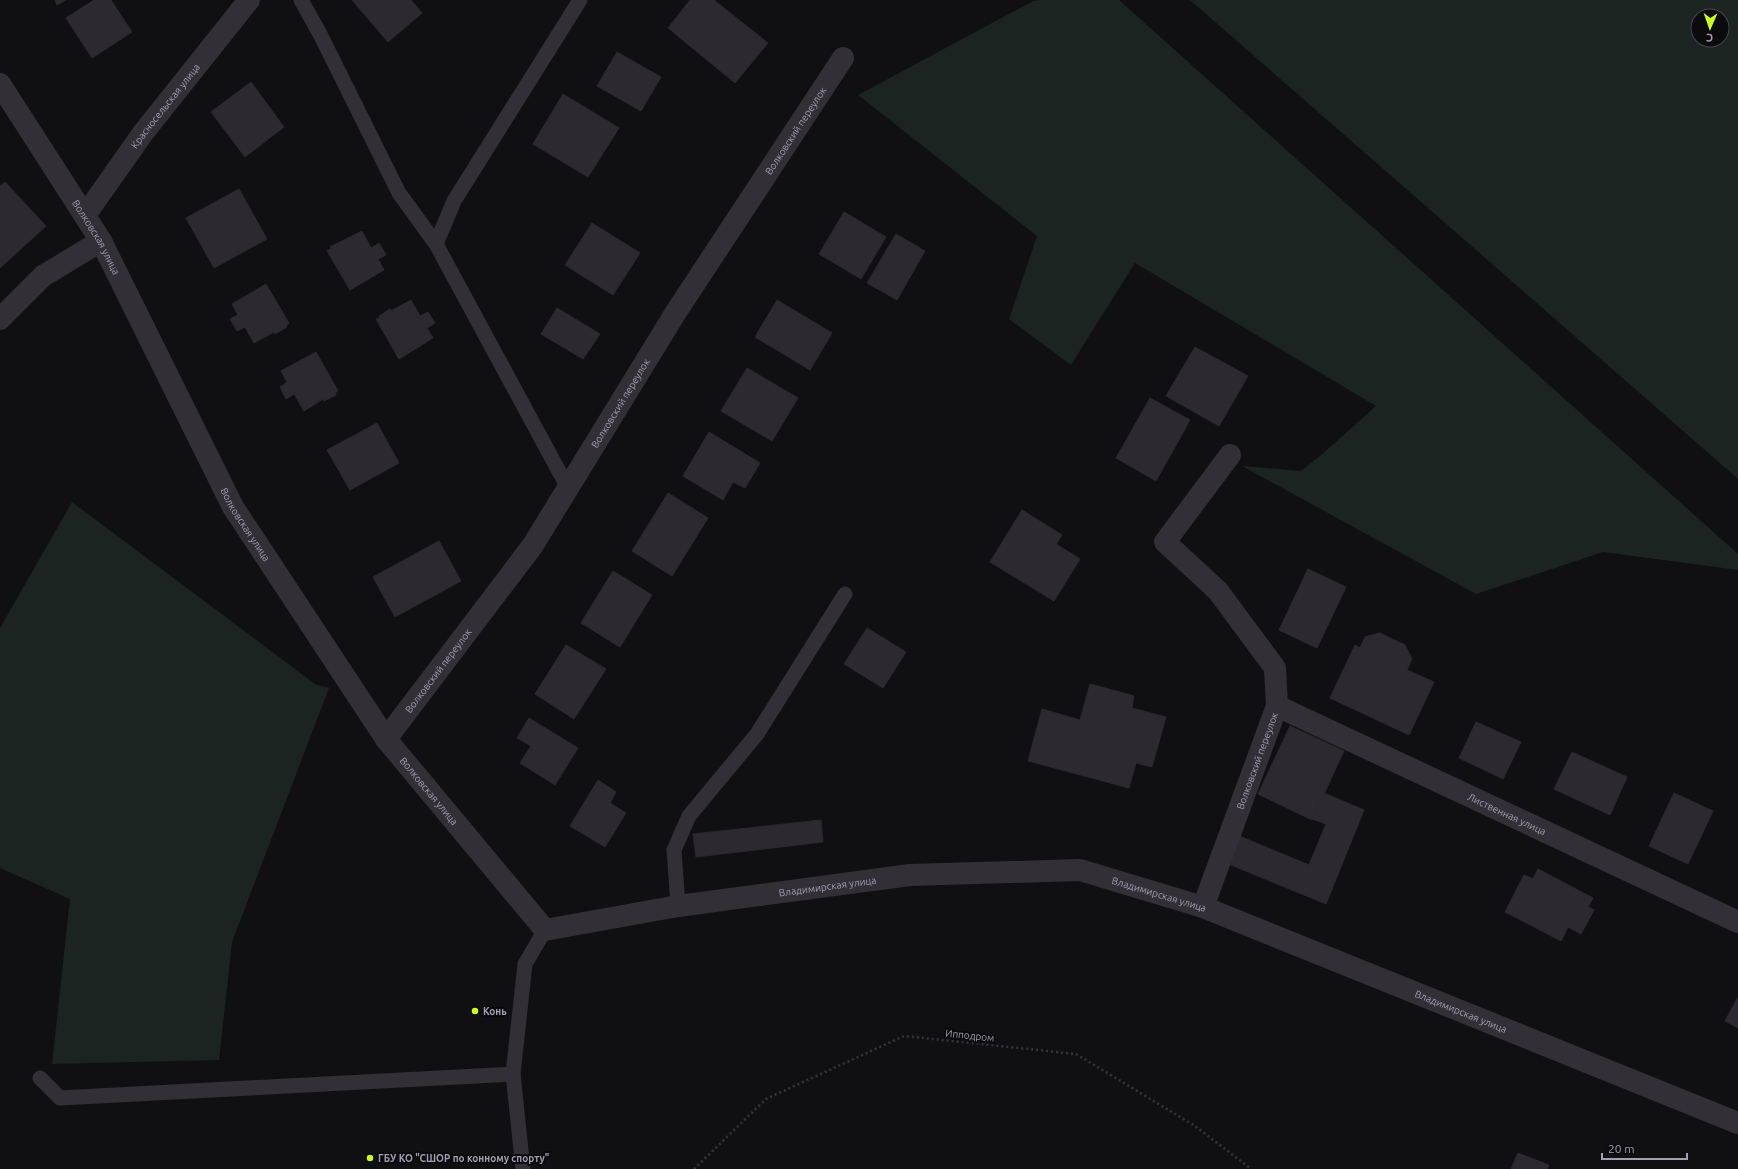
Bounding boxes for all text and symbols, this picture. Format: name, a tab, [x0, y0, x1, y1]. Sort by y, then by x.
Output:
north arrow	[1690, 8, 1730, 48]
text: С	[1706, 32, 1713, 44]
street label: Красносельская улица	[129, 62, 202, 151]
street label: Волковский переулок	[763, 85, 829, 177]
street label: Волковская улица	[70, 198, 122, 276]
street label: Волковский переулок	[589, 357, 652, 450]
street label: Волковская улица	[218, 486, 272, 563]
street label: Волковский переулок	[403, 627, 474, 715]
street label: Волковский переулок	[1234, 711, 1280, 811]
street label: Волковская улица	[398, 755, 460, 827]
street label: Лиственная улица	[1466, 791, 1548, 837]
street label: Владимирская улица	[778, 875, 877, 898]
street label: Владимирская улица	[1110, 875, 1208, 914]
street label: Владимирская улица	[1413, 988, 1508, 1035]
marker: Конь	[470, 1006, 480, 1016]
place label: Конь	[483, 1006, 507, 1017]
street label: Ипподром	[945, 1027, 995, 1044]
scale bar	[1602, 1135, 1687, 1161]
text: 20 m	[1608, 1142, 1635, 1155]
marker: ГБУ КО "СШОР по конному спорту"	[365, 1153, 375, 1163]
place label: ГБУ КО "СШОР по конному спорту"	[378, 1153, 549, 1164]

